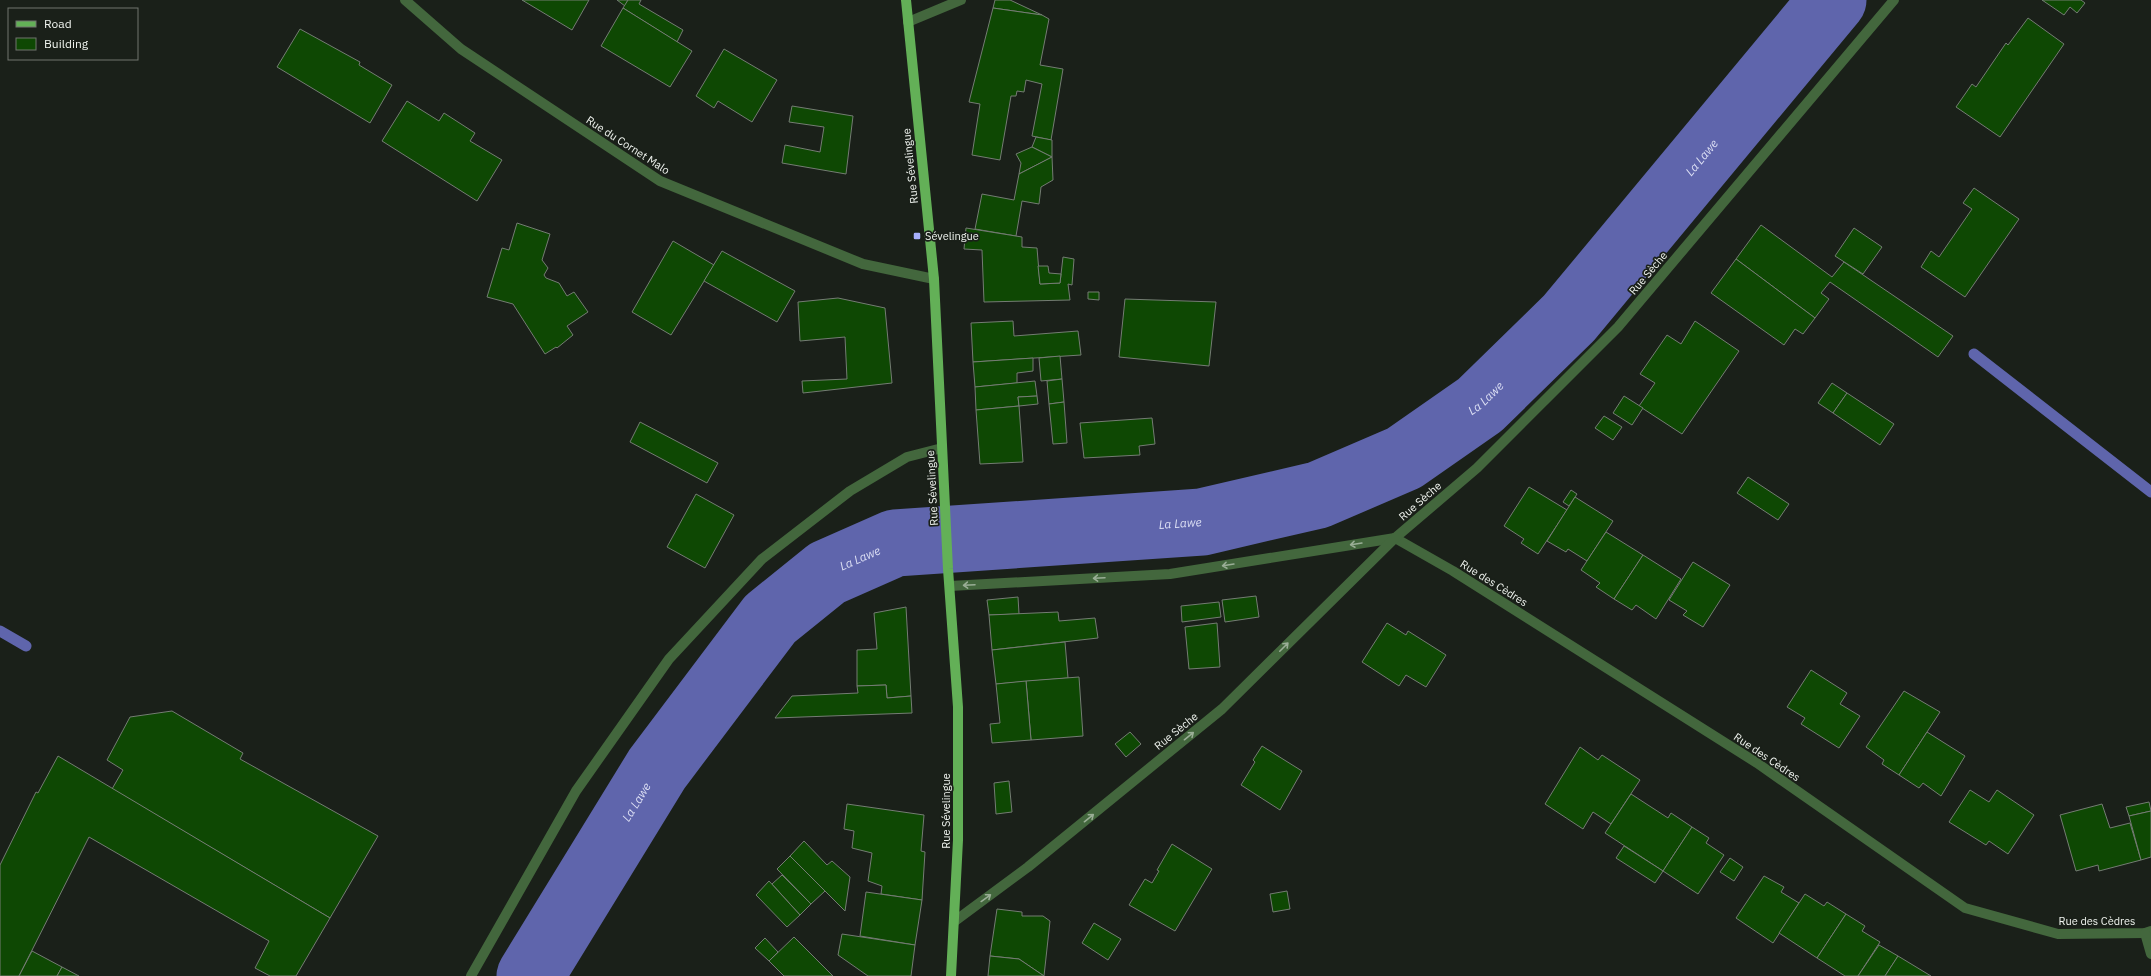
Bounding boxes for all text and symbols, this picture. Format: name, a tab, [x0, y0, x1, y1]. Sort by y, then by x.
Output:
legend	[8, 8, 138, 60]
text: Road	[44, 16, 72, 31]
text: Building	[44, 36, 89, 51]
street label: Rue du Cornet Malo	[584, 113, 672, 177]
street label: Rue Sévelingue	[899, 128, 921, 204]
water label: La Lawe	[1682, 136, 1721, 179]
place label: Sévelingue	[925, 229, 979, 243]
marker: Sévelingue	[912, 231, 922, 241]
street label: Rue Sèche	[1626, 249, 1670, 297]
water label: La Lawe	[1465, 378, 1506, 418]
street label: Rue Sévelingue	[923, 450, 941, 526]
street label: Rue Sèche	[1396, 479, 1444, 523]
water label: La Lawe	[1158, 514, 1202, 532]
one-way arrow	[1350, 540, 1363, 548]
water label: La Lawe	[837, 542, 882, 573]
street label: Rue des Cèdres	[1458, 557, 1530, 609]
one-way arrow	[1222, 561, 1235, 569]
one-way arrow	[1093, 574, 1106, 582]
one-way arrow	[963, 582, 976, 589]
one-way arrow	[1279, 642, 1289, 652]
street label: Rue Sèche	[1151, 709, 1201, 753]
street label: Rue des Cèdres	[1731, 730, 1803, 784]
one-way arrow	[1184, 731, 1195, 740]
street label: Rue Sévelingue	[939, 773, 953, 849]
water label: La Lawe	[619, 780, 654, 824]
one-way arrow	[1083, 814, 1094, 822]
one-way arrow	[981, 894, 992, 902]
street label: Rue des Cèdres	[2059, 914, 2135, 928]

